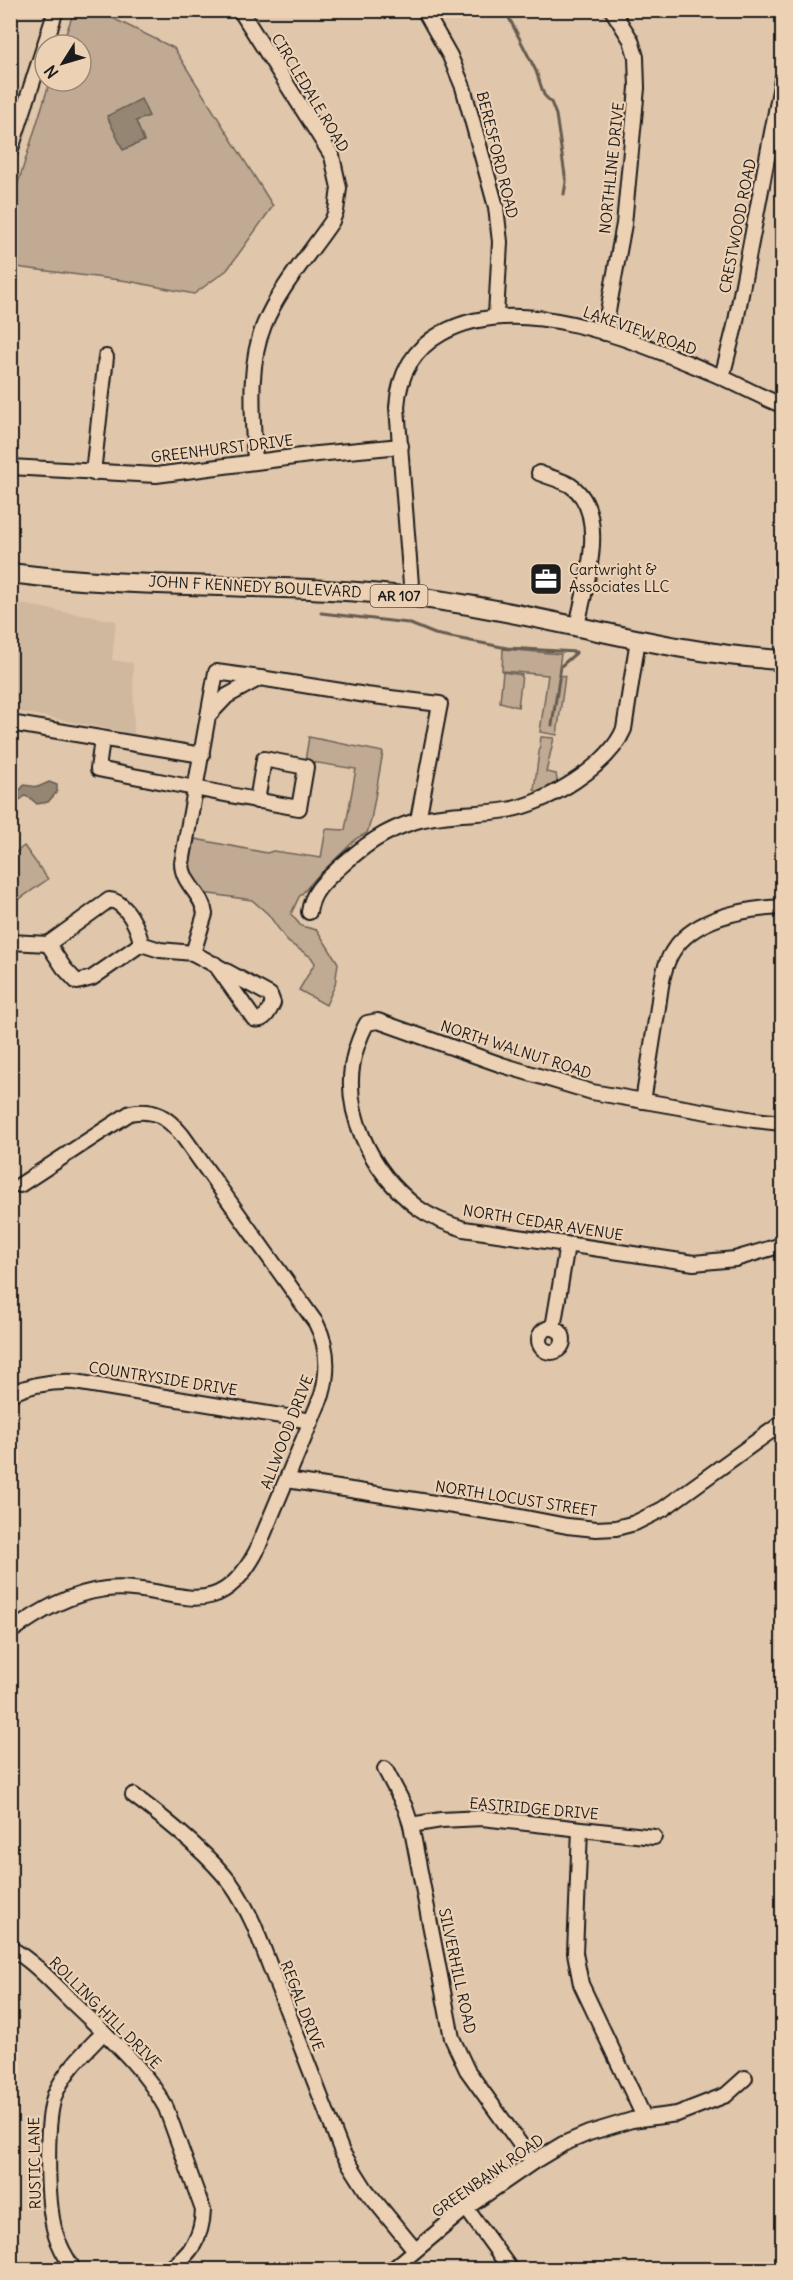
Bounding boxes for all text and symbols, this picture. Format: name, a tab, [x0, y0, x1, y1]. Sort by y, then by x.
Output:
street label: CIRCLEDALE ROAD	[268, 30, 353, 155]
north arrow	[33, 33, 93, 93]
text: N	[40, 62, 62, 82]
street label: BERESFORD ROAD	[473, 89, 522, 220]
street label: NORTHLINE DRIVE	[595, 101, 628, 235]
street label: CRESTWOOD ROAD	[715, 157, 760, 295]
street label: LAKEVIEW ROAD	[581, 302, 700, 359]
street label: GREENHURST DRIVE	[150, 430, 294, 467]
place label: Cartwright & Associates LLC	[569, 560, 669, 596]
office icon: Cartwright & Associates LLC	[528, 561, 564, 597]
street label: JOHN F KENNEDY BOULEVARD	[148, 571, 362, 602]
road number: AR 107	[370, 585, 428, 607]
street label: NORTH WALNUT ROAD	[438, 1016, 594, 1083]
street label: NORTH CEDAR AVENUE	[462, 1200, 625, 1245]
street label: COUNTRYSIDE DRIVE	[87, 1357, 239, 1400]
street label: ALLWOOD DRIVE	[256, 1372, 317, 1492]
street label: NORTH LOCUST STREET	[434, 1476, 598, 1521]
street label: EASTRIDGE DRIVE	[469, 1793, 600, 1824]
street label: SILVERHILL ROAD	[435, 1906, 480, 2036]
street label: ROLLING HILL DRIVE	[45, 1953, 166, 2073]
street label: REGAL DRIVE	[277, 1958, 328, 2054]
street label: RUSTIC LANE	[24, 2116, 45, 2210]
street label: GREENBANK ROAD	[428, 2130, 547, 2221]

